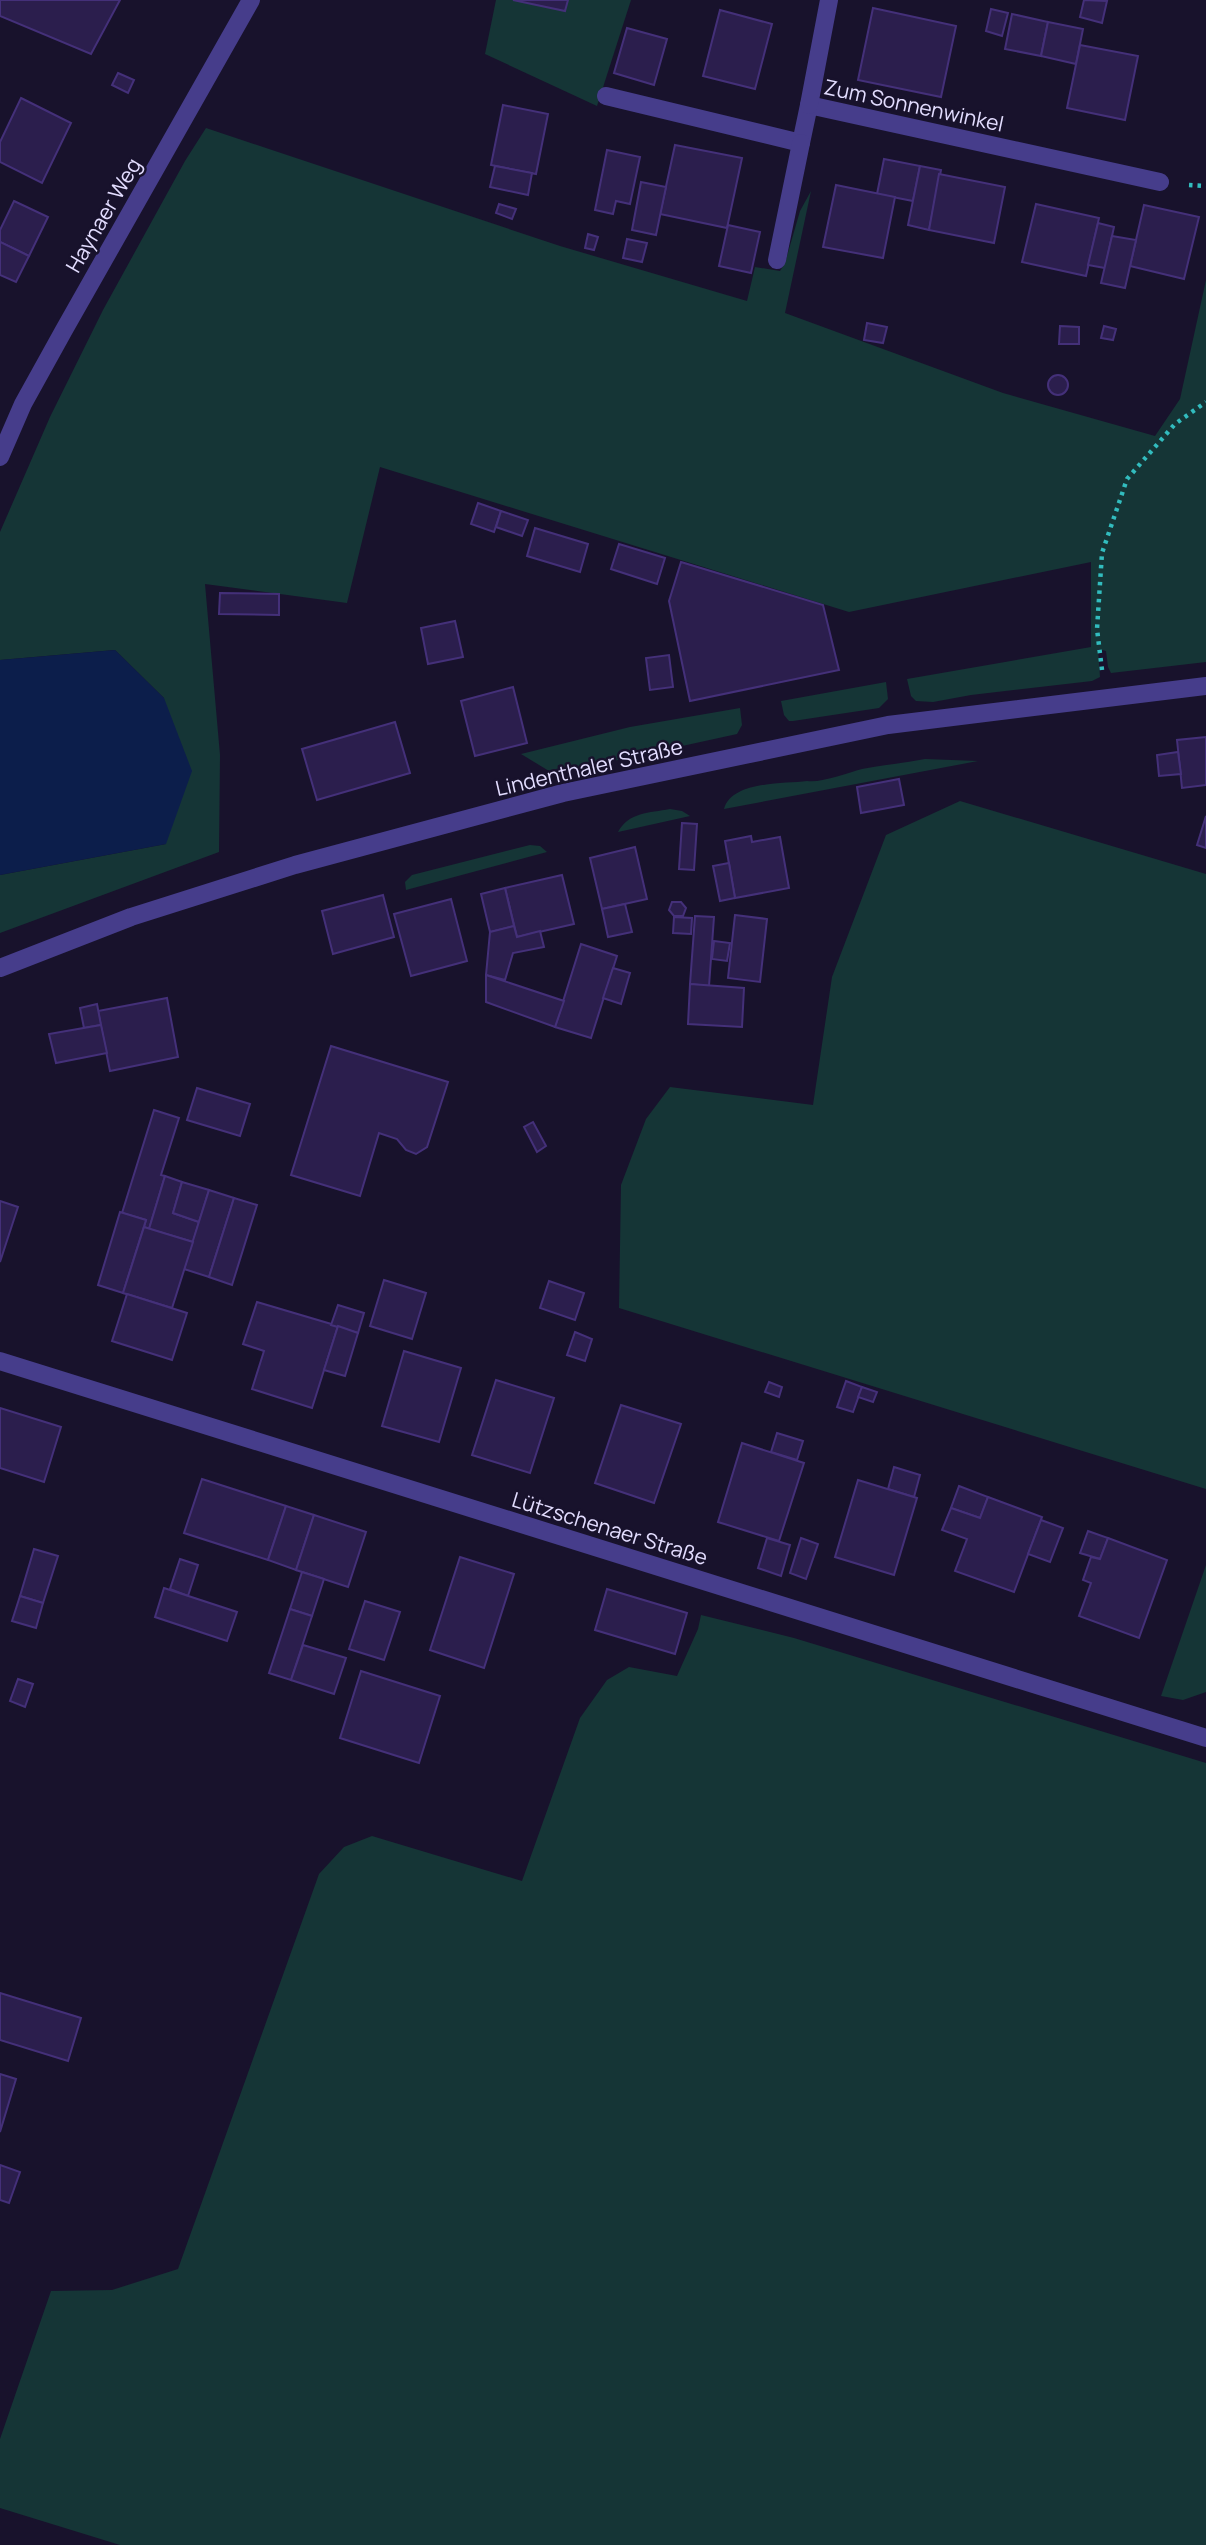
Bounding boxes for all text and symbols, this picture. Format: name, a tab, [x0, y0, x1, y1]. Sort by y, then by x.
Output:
street label: Zum Sonnenwinkel	[822, 72, 1006, 138]
street label: Haynaer Weg	[59, 153, 147, 277]
street label: Lindenthaler Straße	[493, 732, 685, 802]
street label: Lützschenaer Straße	[509, 1485, 711, 1571]

